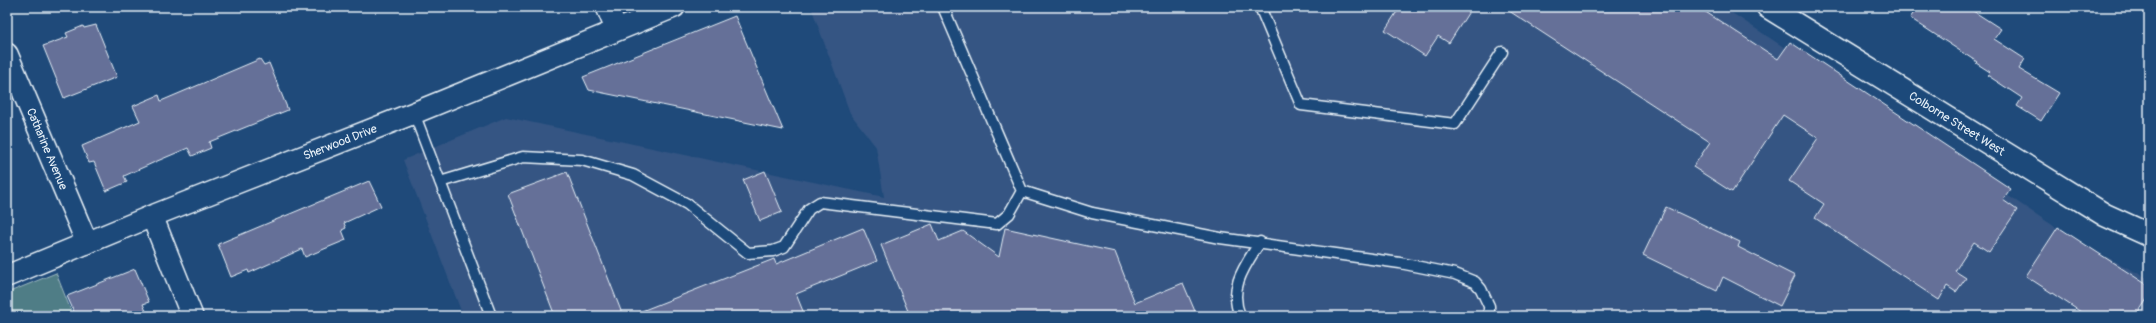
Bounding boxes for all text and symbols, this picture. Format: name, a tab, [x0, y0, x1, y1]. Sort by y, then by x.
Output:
street label: Colborne Street West	[1906, 89, 2008, 159]
street label: Catharine Avenue	[23, 106, 71, 192]
street label: Sherwood Drive	[301, 121, 379, 164]

